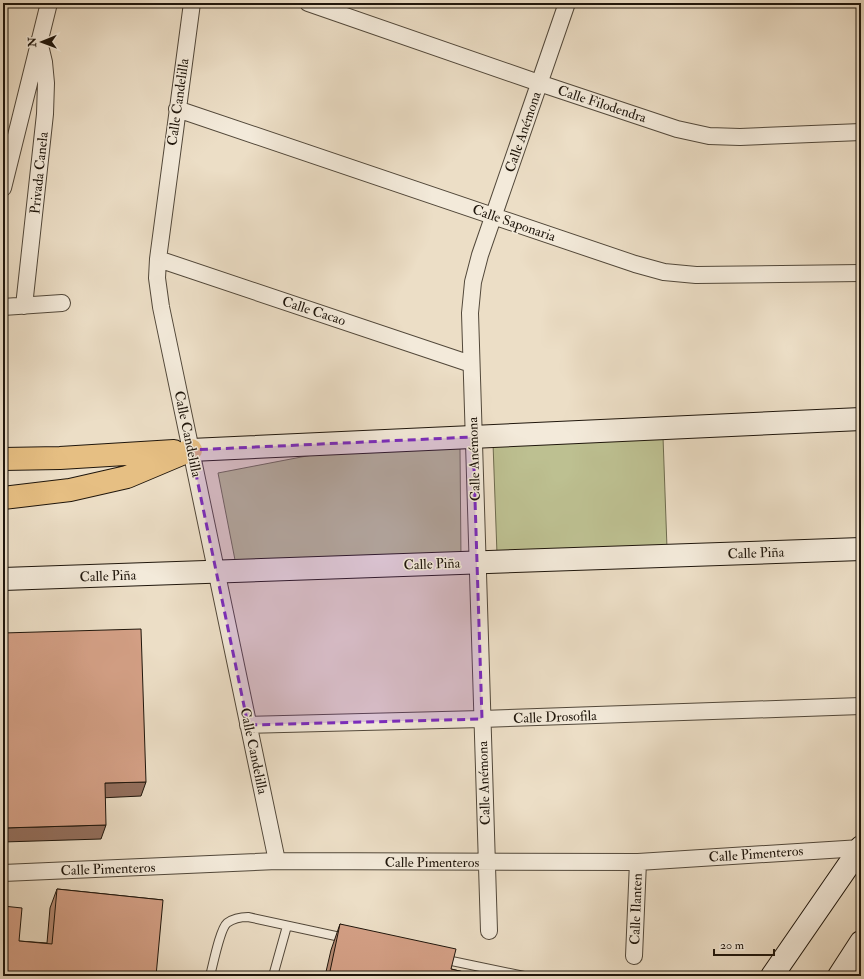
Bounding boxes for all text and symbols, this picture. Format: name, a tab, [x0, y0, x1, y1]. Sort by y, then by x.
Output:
north arrow	[22, 22, 62, 62]
text: N	[26, 36, 39, 48]
street label: Calle Candelilla	[163, 57, 193, 147]
street label: Calle Filodendra	[555, 82, 649, 126]
street label: Calle Anémona	[501, 89, 545, 175]
street label: Privada Canela	[26, 131, 52, 215]
street label: Calle Saponaria	[470, 201, 558, 246]
street label: Calle Cacao	[280, 293, 348, 329]
street label: Calle Candelilla	[171, 389, 206, 479]
street label: Calle Anémona	[464, 416, 484, 501]
street label: Calle Piña	[727, 544, 785, 562]
street label: Calle Piña	[403, 555, 461, 573]
street label: Calle Piña	[79, 567, 137, 585]
street label: Calle Candelilla	[237, 706, 272, 796]
street label: Calle Drosofila	[513, 707, 597, 727]
street label: Calle Anémona	[474, 740, 494, 825]
street label: Calle Pimenteros	[708, 842, 804, 866]
street label: Calle Pimenteros	[385, 854, 480, 871]
street label: Calle Pimenteros	[60, 859, 156, 879]
street label: Calle Ilanten	[626, 873, 646, 945]
scale bar	[714, 931, 774, 957]
text: 20 m	[720, 938, 745, 953]

